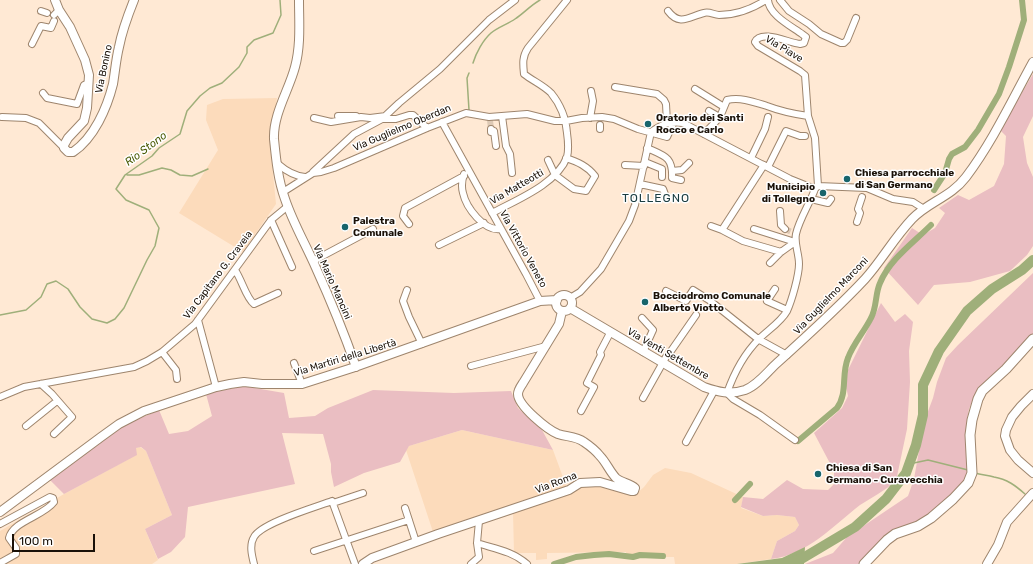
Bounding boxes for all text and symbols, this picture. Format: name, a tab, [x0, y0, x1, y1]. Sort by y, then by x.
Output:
street label: Via Piave	[763, 33, 805, 65]
street label: Via Bonino	[93, 43, 115, 95]
street label: Via Guglielmo Oberdan	[351, 102, 453, 154]
place label: Oratorio dei Santi Rocco e Carlo	[656, 112, 744, 136]
marker: Oratorio dei Santi Rocco e Carlo	[643, 119, 653, 129]
water label: Rio Stono	[122, 129, 170, 169]
street label: Via Matteotti	[488, 167, 546, 207]
place label: Chiesa parrocchiale di San Germano	[855, 167, 954, 190]
marker: Chiesa parrocchiale di San Germano	[842, 174, 852, 184]
place label: Municipio di Tollegno	[762, 181, 815, 204]
marker: Municipio di Tollegno	[818, 188, 828, 198]
district label: TOLLEGNO	[622, 192, 690, 206]
street label: Via Vittorio Veneto	[497, 208, 549, 290]
place label: Palestra Comunale	[353, 215, 403, 238]
marker: Palestra Comunale	[340, 222, 350, 232]
street label: Via Capitano G. Craveia	[181, 228, 255, 322]
street label: Via Mario Mancini	[310, 243, 354, 321]
street label: Via Guglielmo Marconi	[791, 255, 871, 337]
place label: Bocciodromo Comunale Alberto Viotto	[653, 290, 771, 314]
marker: Bocciodromo Comunale Alberto Viotto	[640, 297, 650, 307]
street label: Via Venti Settembre	[625, 326, 711, 382]
street label: Via Martiri della Libertà	[292, 337, 398, 379]
place label: Chiesa di San Germano - Curavecchia	[826, 462, 943, 486]
marker: Chiesa di San Germano - Curavecchia	[813, 469, 823, 479]
street label: Via Roma	[534, 470, 578, 496]
scale bar	[14, 526, 97, 552]
text: 100 m	[19, 534, 53, 548]

